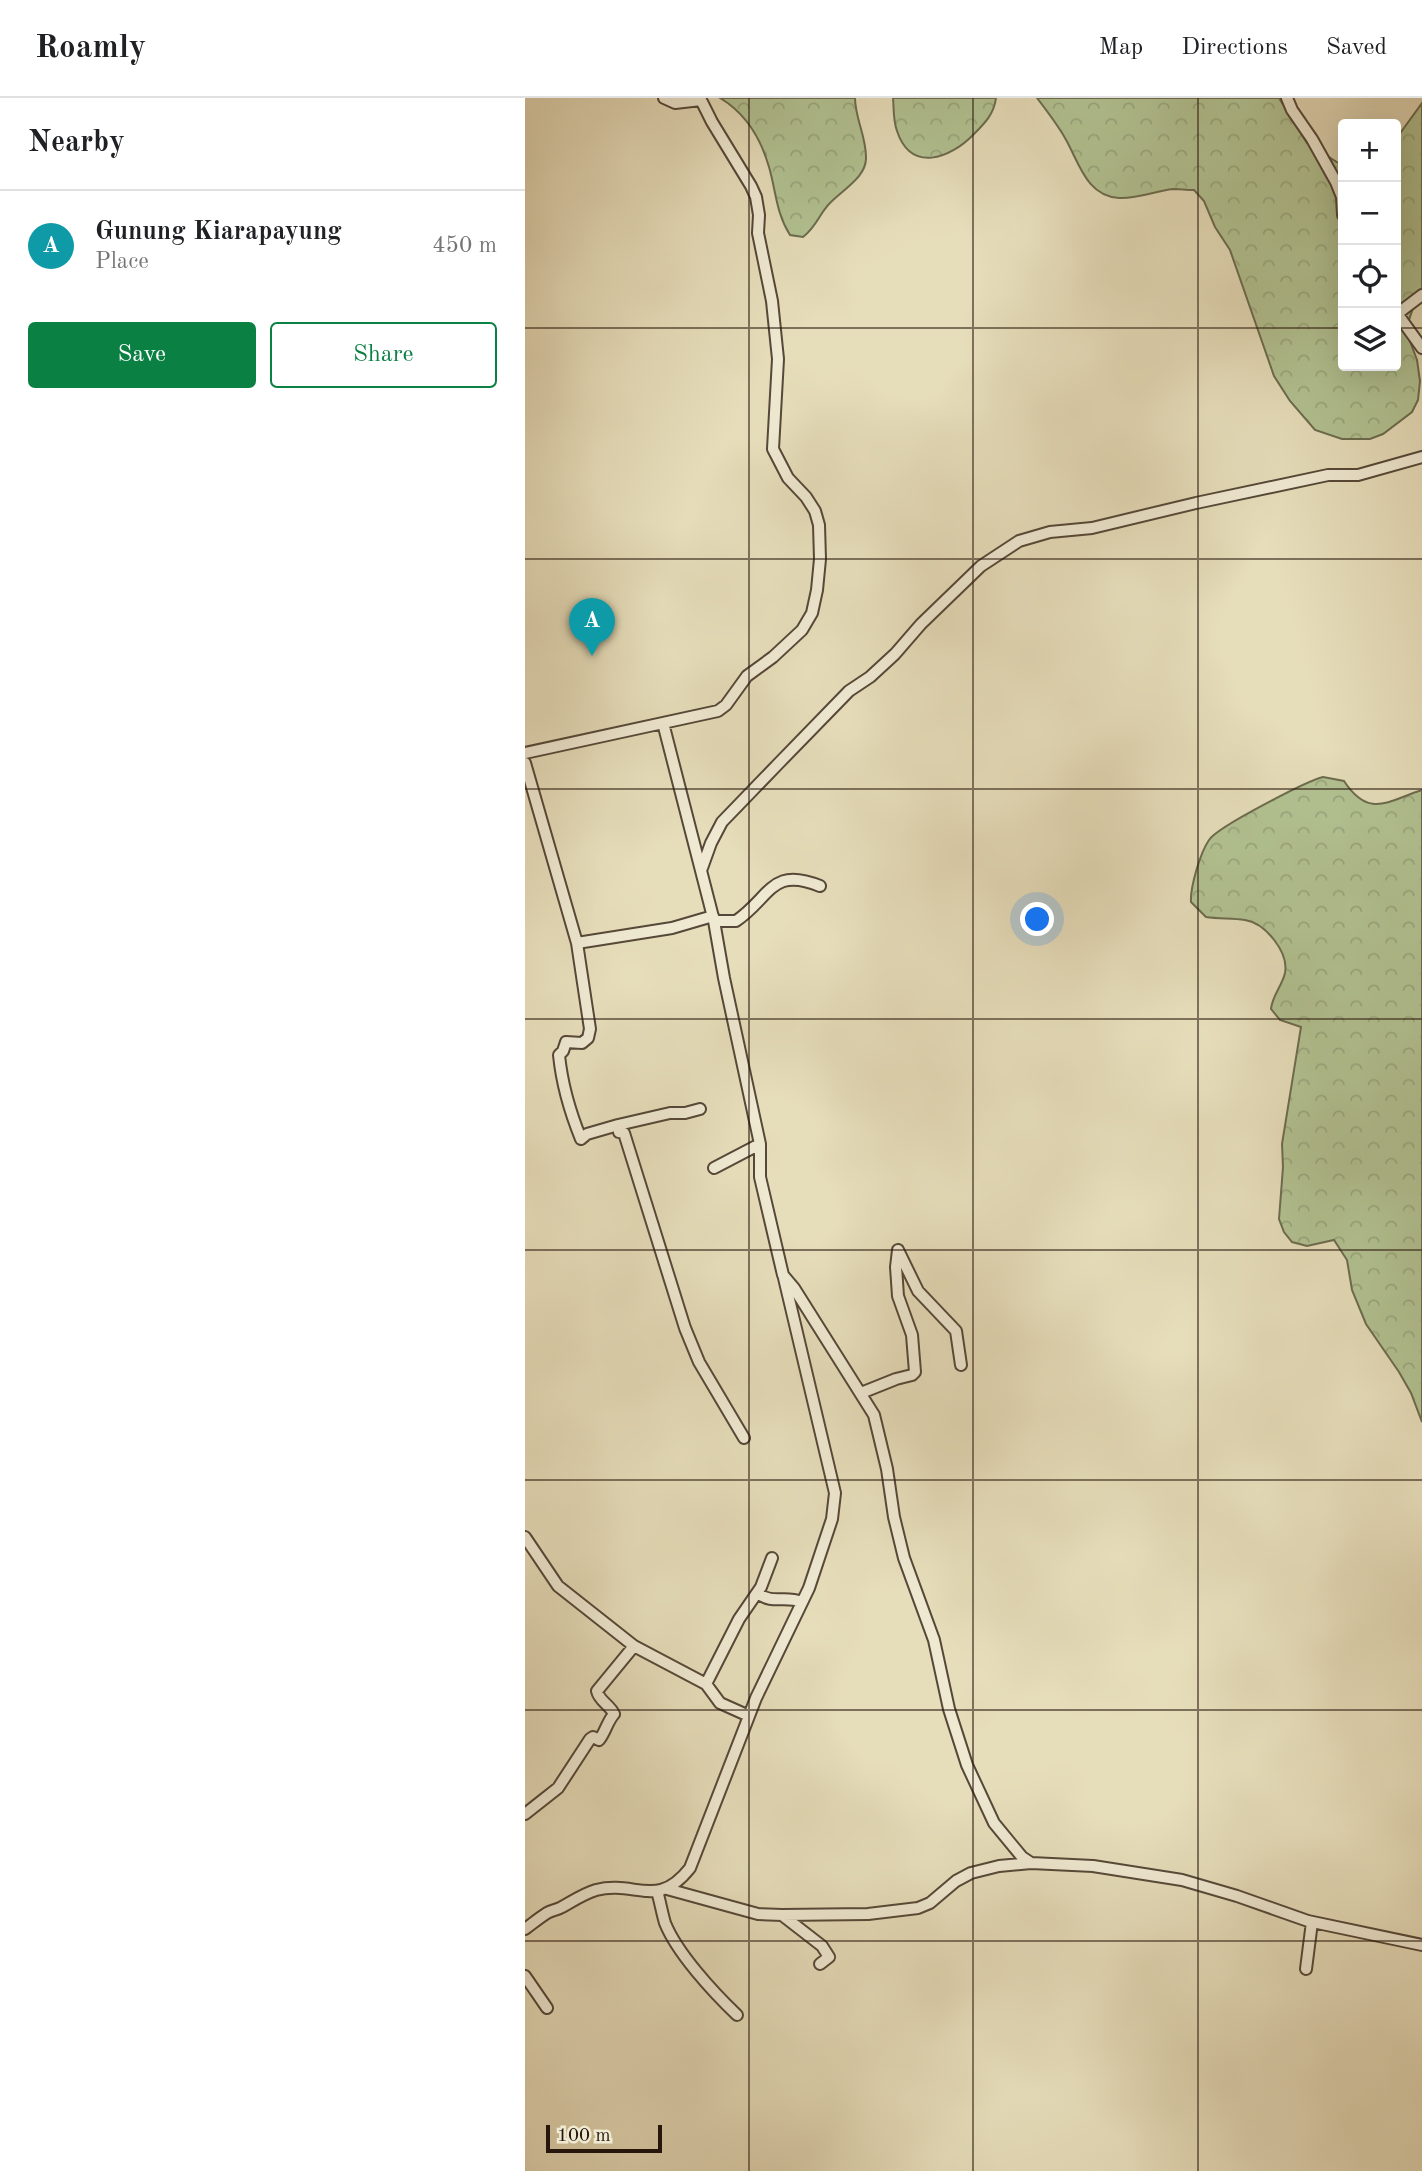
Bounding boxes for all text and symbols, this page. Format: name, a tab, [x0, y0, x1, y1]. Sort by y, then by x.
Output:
text: Roamly	[35, 32, 146, 65]
text: Map	[1099, 36, 1143, 60]
text: Directions	[1181, 36, 1288, 60]
text: Saved	[1326, 36, 1387, 60]
map controls	[1338, 119, 1401, 371]
button: +	[1338, 119, 1401, 182]
text: Nearby	[28, 128, 125, 158]
button: −	[1338, 182, 1401, 245]
text: Gunung Kiarapayung	[95, 219, 342, 245]
text: A	[42, 234, 60, 257]
text: 450 m	[432, 234, 497, 257]
button: locate	[1338, 245, 1401, 308]
text: Place	[95, 250, 149, 273]
button: layers	[1338, 308, 1401, 371]
button: Save	[28, 322, 256, 388]
button: Share	[270, 322, 497, 388]
pin: A	[569, 598, 615, 656]
your location	[1020, 902, 1054, 936]
scale bar	[546, 2122, 661, 2154]
text: 100 m	[557, 2127, 610, 2146]

